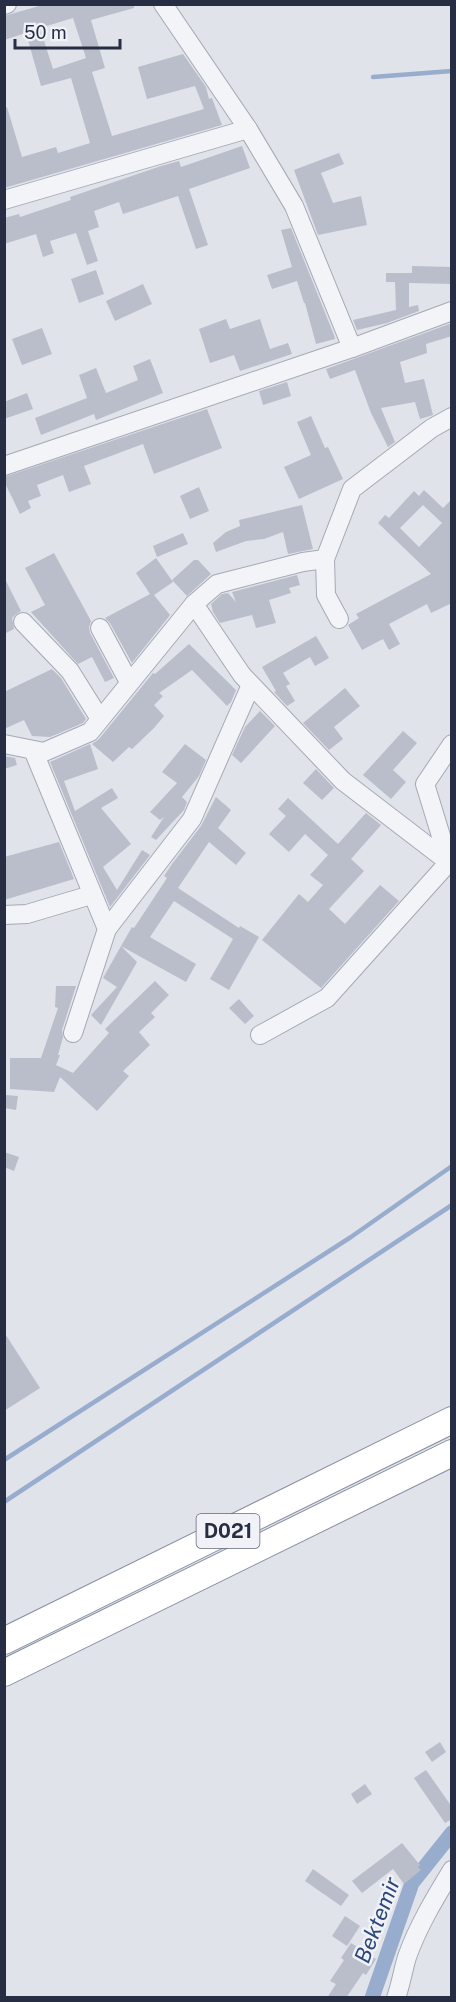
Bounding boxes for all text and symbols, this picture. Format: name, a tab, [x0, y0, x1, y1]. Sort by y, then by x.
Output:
scale bar	[15, 12, 120, 50]
text: 50 m	[24, 22, 67, 43]
road number: D021	[196, 1514, 260, 1548]
water label: Bektemir	[349, 1873, 405, 1967]

